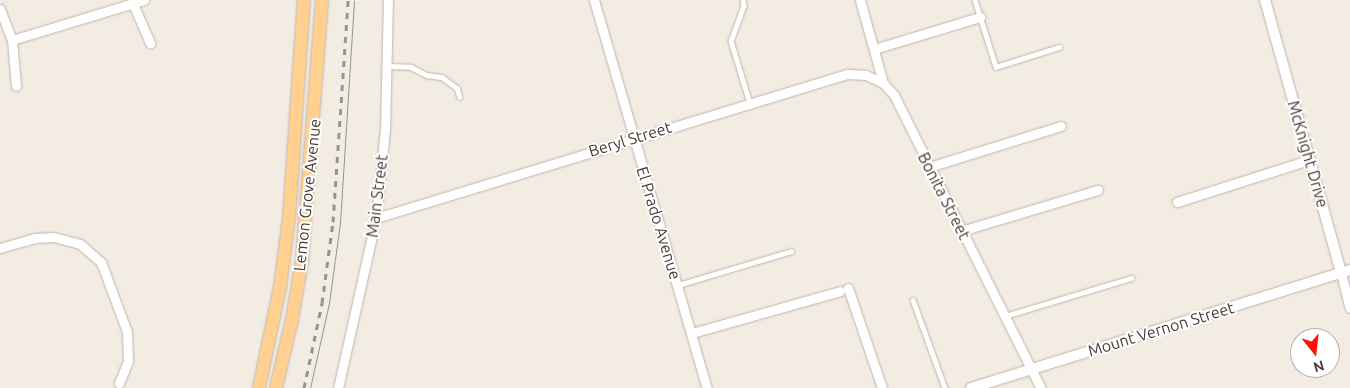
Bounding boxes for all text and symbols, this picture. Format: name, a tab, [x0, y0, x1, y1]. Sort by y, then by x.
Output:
street label: McKnight Drive	[1284, 98, 1332, 210]
street label: Beryl Street	[586, 117, 674, 161]
street label: Lemon Grove Avenue	[289, 118, 325, 272]
street label: Bonita Street	[914, 149, 974, 243]
street label: Main Street	[362, 153, 392, 239]
street label: El Prado Avenue	[633, 164, 685, 282]
street label: Mount Vernon Street	[1086, 298, 1236, 360]
north arrow	[1290, 328, 1340, 378]
text: N	[1312, 357, 1326, 376]

